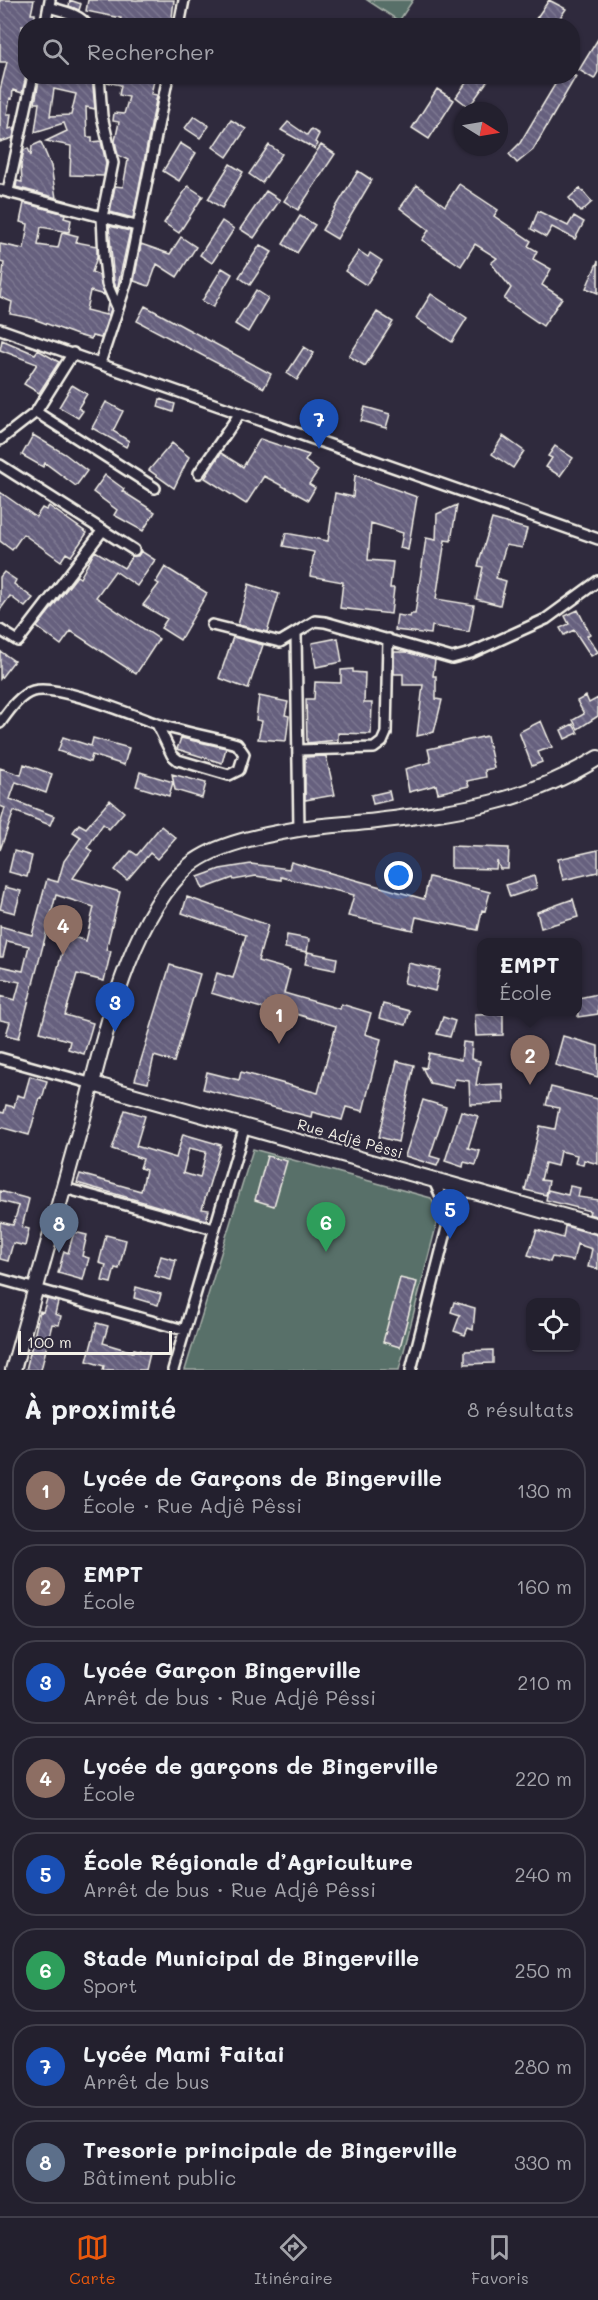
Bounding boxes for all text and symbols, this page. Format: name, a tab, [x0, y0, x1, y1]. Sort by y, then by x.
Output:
search box	[18, 18, 580, 84]
icon: search	[39, 35, 72, 68]
text: Rechercher	[87, 37, 215, 66]
north arrow	[454, 102, 508, 156]
pin: 7	[300, 400, 338, 449]
your location	[384, 861, 413, 890]
pin: 4	[44, 906, 82, 955]
popup	[477, 938, 582, 1016]
text: EMPT	[500, 950, 559, 979]
text: École	[500, 979, 552, 1005]
pin: 3	[96, 982, 134, 1032]
pin: 1	[260, 994, 298, 1044]
pin: 2	[510, 1036, 550, 1085]
street label: Rue Adjê Pêssi	[295, 1113, 405, 1163]
pin: 5	[430, 1190, 470, 1239]
pin: 6	[306, 1202, 346, 1252]
pin: 8	[40, 1204, 78, 1253]
map controls	[526, 1298, 580, 1352]
button: locate	[526, 1298, 580, 1352]
scale bar	[18, 1328, 172, 1356]
text: 100 m	[27, 1331, 72, 1352]
text: À proximité	[24, 1392, 176, 1426]
text: 8 résultats	[467, 1396, 574, 1422]
text: Lycée de Garçons de Bingerville	[83, 1463, 442, 1492]
text: 1	[41, 1477, 50, 1503]
text: 130 m	[517, 1477, 572, 1503]
text: École · Rue Adjê Pêssi	[83, 1492, 302, 1518]
text: EMPT	[83, 1559, 143, 1588]
text: 2	[40, 1573, 51, 1599]
text: 160 m	[516, 1573, 572, 1599]
text: École	[83, 1588, 135, 1614]
text: Lycée Garçon Bingerville	[83, 1655, 361, 1684]
text: 3	[40, 1669, 52, 1695]
text: 210 m	[517, 1669, 572, 1695]
text: Arrêt de bus · Rue Adjê Pêssi	[83, 1684, 376, 1710]
text: Lycée de garçons de Bingerville	[83, 1751, 438, 1780]
text: 4	[39, 1765, 52, 1791]
text: 220 m	[515, 1765, 572, 1791]
text: École	[83, 1780, 135, 1806]
text: École Régionale d’Agriculture	[83, 1847, 413, 1876]
text: 5	[40, 1861, 51, 1887]
text: 240 m	[514, 1861, 572, 1887]
text: Arrêt de bus · Rue Adjê Pêssi	[83, 1876, 376, 1902]
text: Stade Municipal de Bingerville	[83, 1943, 419, 1972]
text: 6	[39, 1957, 52, 1983]
text: 250 m	[515, 1957, 572, 1983]
text: Sport	[83, 1972, 137, 1998]
text: Lycée Mami Faitai	[83, 2039, 285, 2068]
text: 7	[40, 2053, 51, 2079]
text: 280 m	[514, 2053, 572, 2079]
text: Arrêt de bus	[83, 2068, 209, 2094]
text: Tresorie principale de Bingerville	[83, 2135, 457, 2164]
text: 8	[39, 2149, 52, 2175]
text: 330 m	[514, 2149, 572, 2175]
text: Bâtiment public	[83, 2164, 236, 2190]
tab: Carte	[69, 2231, 116, 2288]
tab: Itinéraire	[254, 2231, 333, 2288]
tab: Favoris	[471, 2231, 529, 2288]

